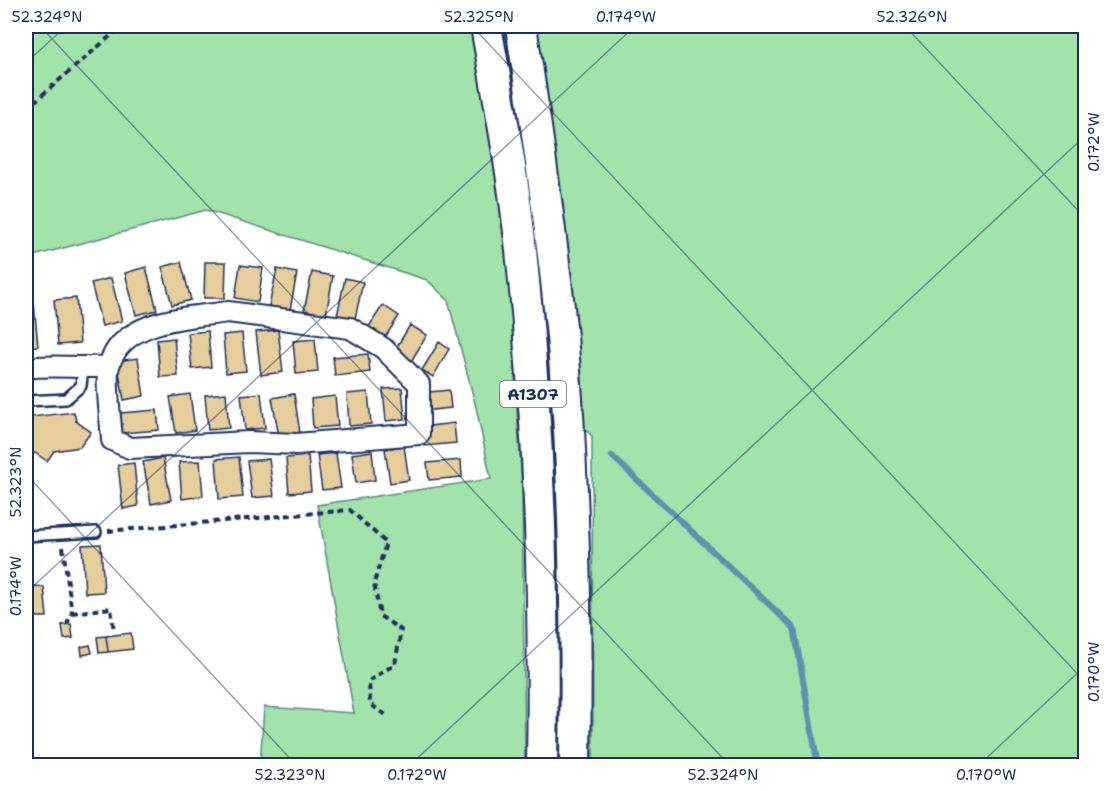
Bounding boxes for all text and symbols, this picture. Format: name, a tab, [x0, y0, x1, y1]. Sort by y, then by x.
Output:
text: 52.324°N	[12, 7, 82, 27]
text: 52.325°N	[444, 7, 514, 27]
text: 0.174°W	[596, 7, 656, 27]
text: 52.326°N	[876, 7, 948, 27]
text: 0.172°W	[1084, 112, 1104, 172]
road number: A1307	[500, 381, 566, 407]
text: 52.323°N	[6, 447, 26, 517]
text: 0.174°W	[6, 556, 26, 616]
text: 0.170°W	[1084, 642, 1104, 702]
text: 52.323°N	[255, 765, 325, 785]
text: 0.172°W	[387, 765, 447, 785]
text: 52.324°N	[688, 765, 758, 785]
text: 0.170°W	[956, 765, 1016, 785]

